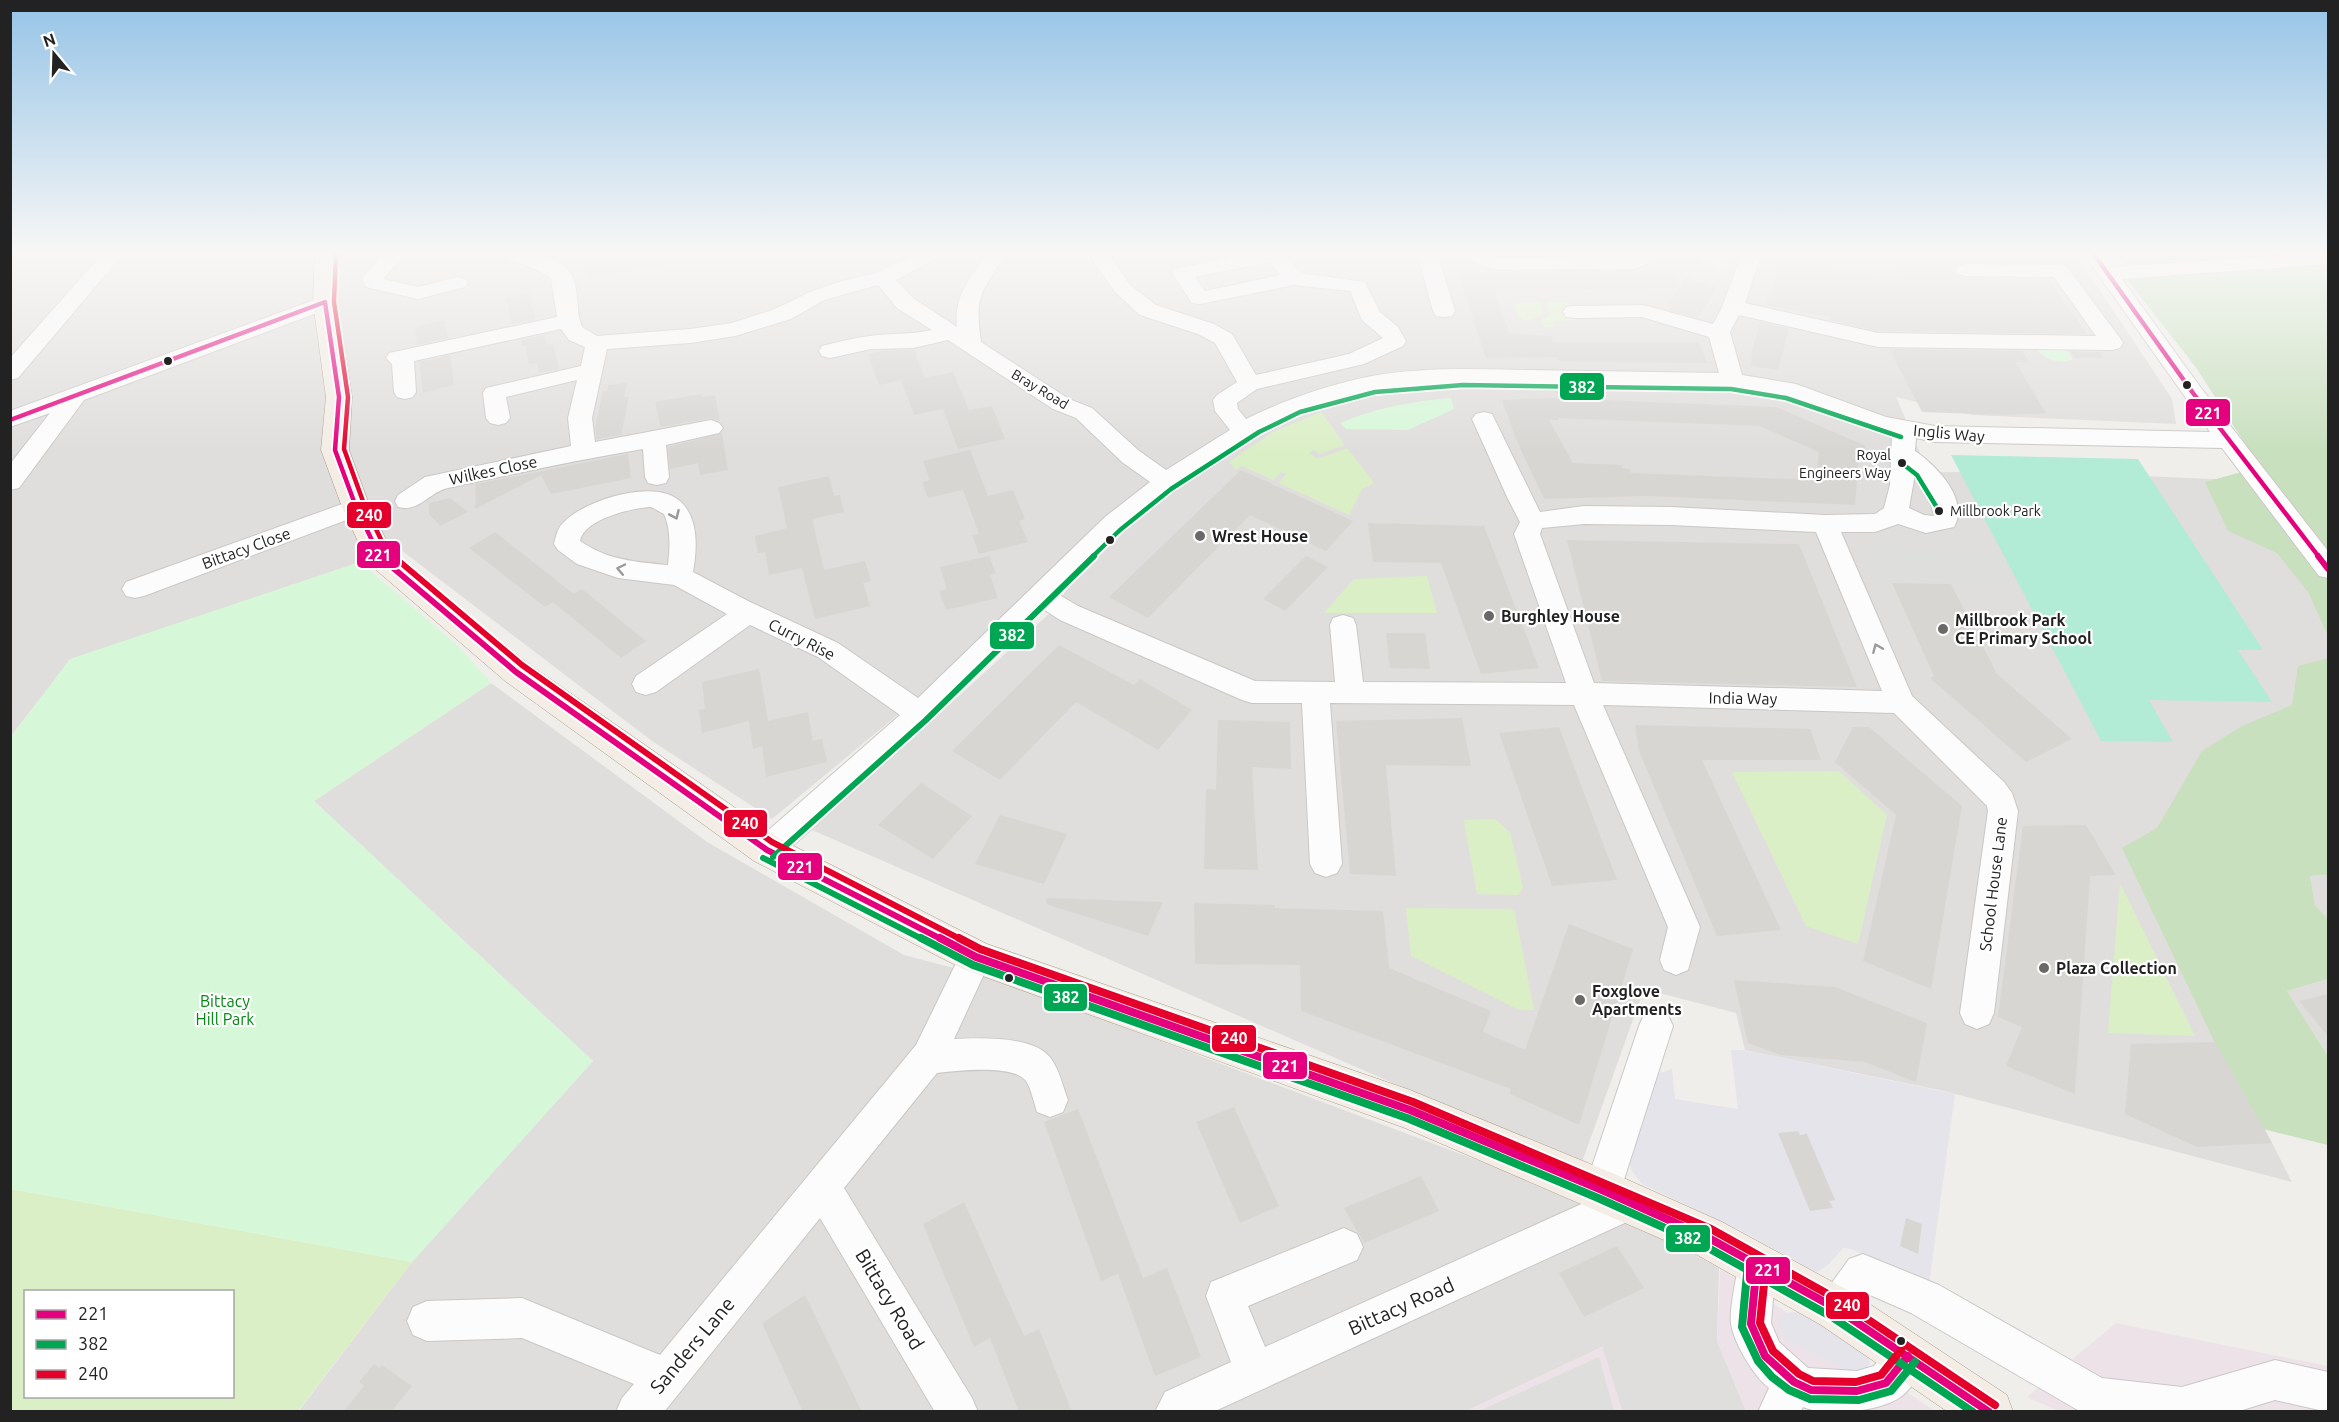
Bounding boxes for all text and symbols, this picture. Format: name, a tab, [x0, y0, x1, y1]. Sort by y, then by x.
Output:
north arrow	[24, 24, 84, 84]
text: N	[41, 29, 58, 50]
unlabelled marker	[162, 355, 174, 367]
street label: Bray Road	[1009, 366, 1071, 412]
line badge: 382	[1559, 372, 1605, 401]
text: 382	[1568, 378, 1596, 396]
unlabelled marker	[2181, 379, 2193, 391]
line badge: 221	[2185, 398, 2231, 427]
text: 221	[2194, 404, 2222, 422]
street label: Inglis Way	[1913, 421, 1986, 445]
place label: Royal Engineers Way	[1799, 447, 1891, 481]
street label: Wilkes Close	[447, 452, 539, 488]
marker: Royal Engineers Way	[1896, 457, 1908, 469]
line badge: 240	[346, 501, 392, 529]
place label: Millbrook Park	[1950, 503, 2041, 519]
marker: Millbrook Park	[1933, 505, 1945, 517]
text: 240	[355, 506, 383, 524]
one-way arrow	[668, 509, 680, 520]
street label: Bittacy Close	[199, 524, 293, 572]
place label: Wrest House	[1212, 527, 1308, 545]
marker: Wrest House	[1193, 529, 1207, 543]
unlabelled marker	[1104, 534, 1116, 546]
line badge: 221	[356, 540, 401, 569]
text: 221	[364, 546, 392, 564]
one-way arrow	[616, 563, 626, 576]
place label: Burghley House	[1501, 607, 1620, 625]
marker: Burghley House	[1482, 609, 1496, 623]
place label: Millbrook Park CE Primary School	[1955, 611, 2092, 647]
street label: Curry Rise	[766, 615, 838, 663]
line badge: 382	[989, 621, 1035, 650]
marker: Millbrook Park CE Primary School	[1936, 622, 1950, 636]
text: 382	[998, 626, 1026, 644]
one-way arrow	[1872, 644, 1884, 655]
street label: India Way	[1708, 688, 1778, 708]
line badge: 240	[723, 809, 768, 838]
text: 240	[731, 814, 759, 832]
street label: School House Lane	[1976, 816, 2010, 952]
line badge: 221	[777, 852, 823, 881]
text: 221	[786, 858, 814, 876]
place label: Plaza Collection	[2056, 959, 2177, 977]
marker: Plaza Collection	[2037, 961, 2051, 975]
unlabelled marker	[1003, 972, 1015, 984]
place label: Foxglove Apartments	[1592, 982, 1682, 1018]
line badge: 382	[1043, 983, 1088, 1012]
text: 382	[1052, 988, 1080, 1006]
park label: Bittacy Hill Park	[196, 992, 254, 1028]
marker: Foxglove Apartments	[1573, 993, 1587, 1007]
line badge: 240	[1211, 1024, 1257, 1053]
text: 240	[1220, 1029, 1248, 1047]
line badge: 221	[1262, 1051, 1308, 1080]
text: 221	[1271, 1057, 1299, 1075]
line badge: 382	[1665, 1224, 1711, 1253]
text: 382	[1674, 1229, 1702, 1247]
street label: Bittacy Road	[851, 1244, 929, 1354]
line badge: 221	[1745, 1256, 1791, 1285]
text: 221	[1754, 1261, 1782, 1279]
street label: Bittacy Road	[1345, 1272, 1457, 1340]
legend	[24, 1290, 234, 1398]
line badge: 240	[1825, 1291, 1870, 1320]
street label: Sanders Lane	[645, 1292, 739, 1398]
text: 240	[1833, 1296, 1861, 1314]
text: 221	[78, 1303, 108, 1323]
text: 382	[78, 1333, 108, 1353]
unlabelled marker	[1895, 1335, 1907, 1347]
text: 240	[78, 1363, 108, 1383]

